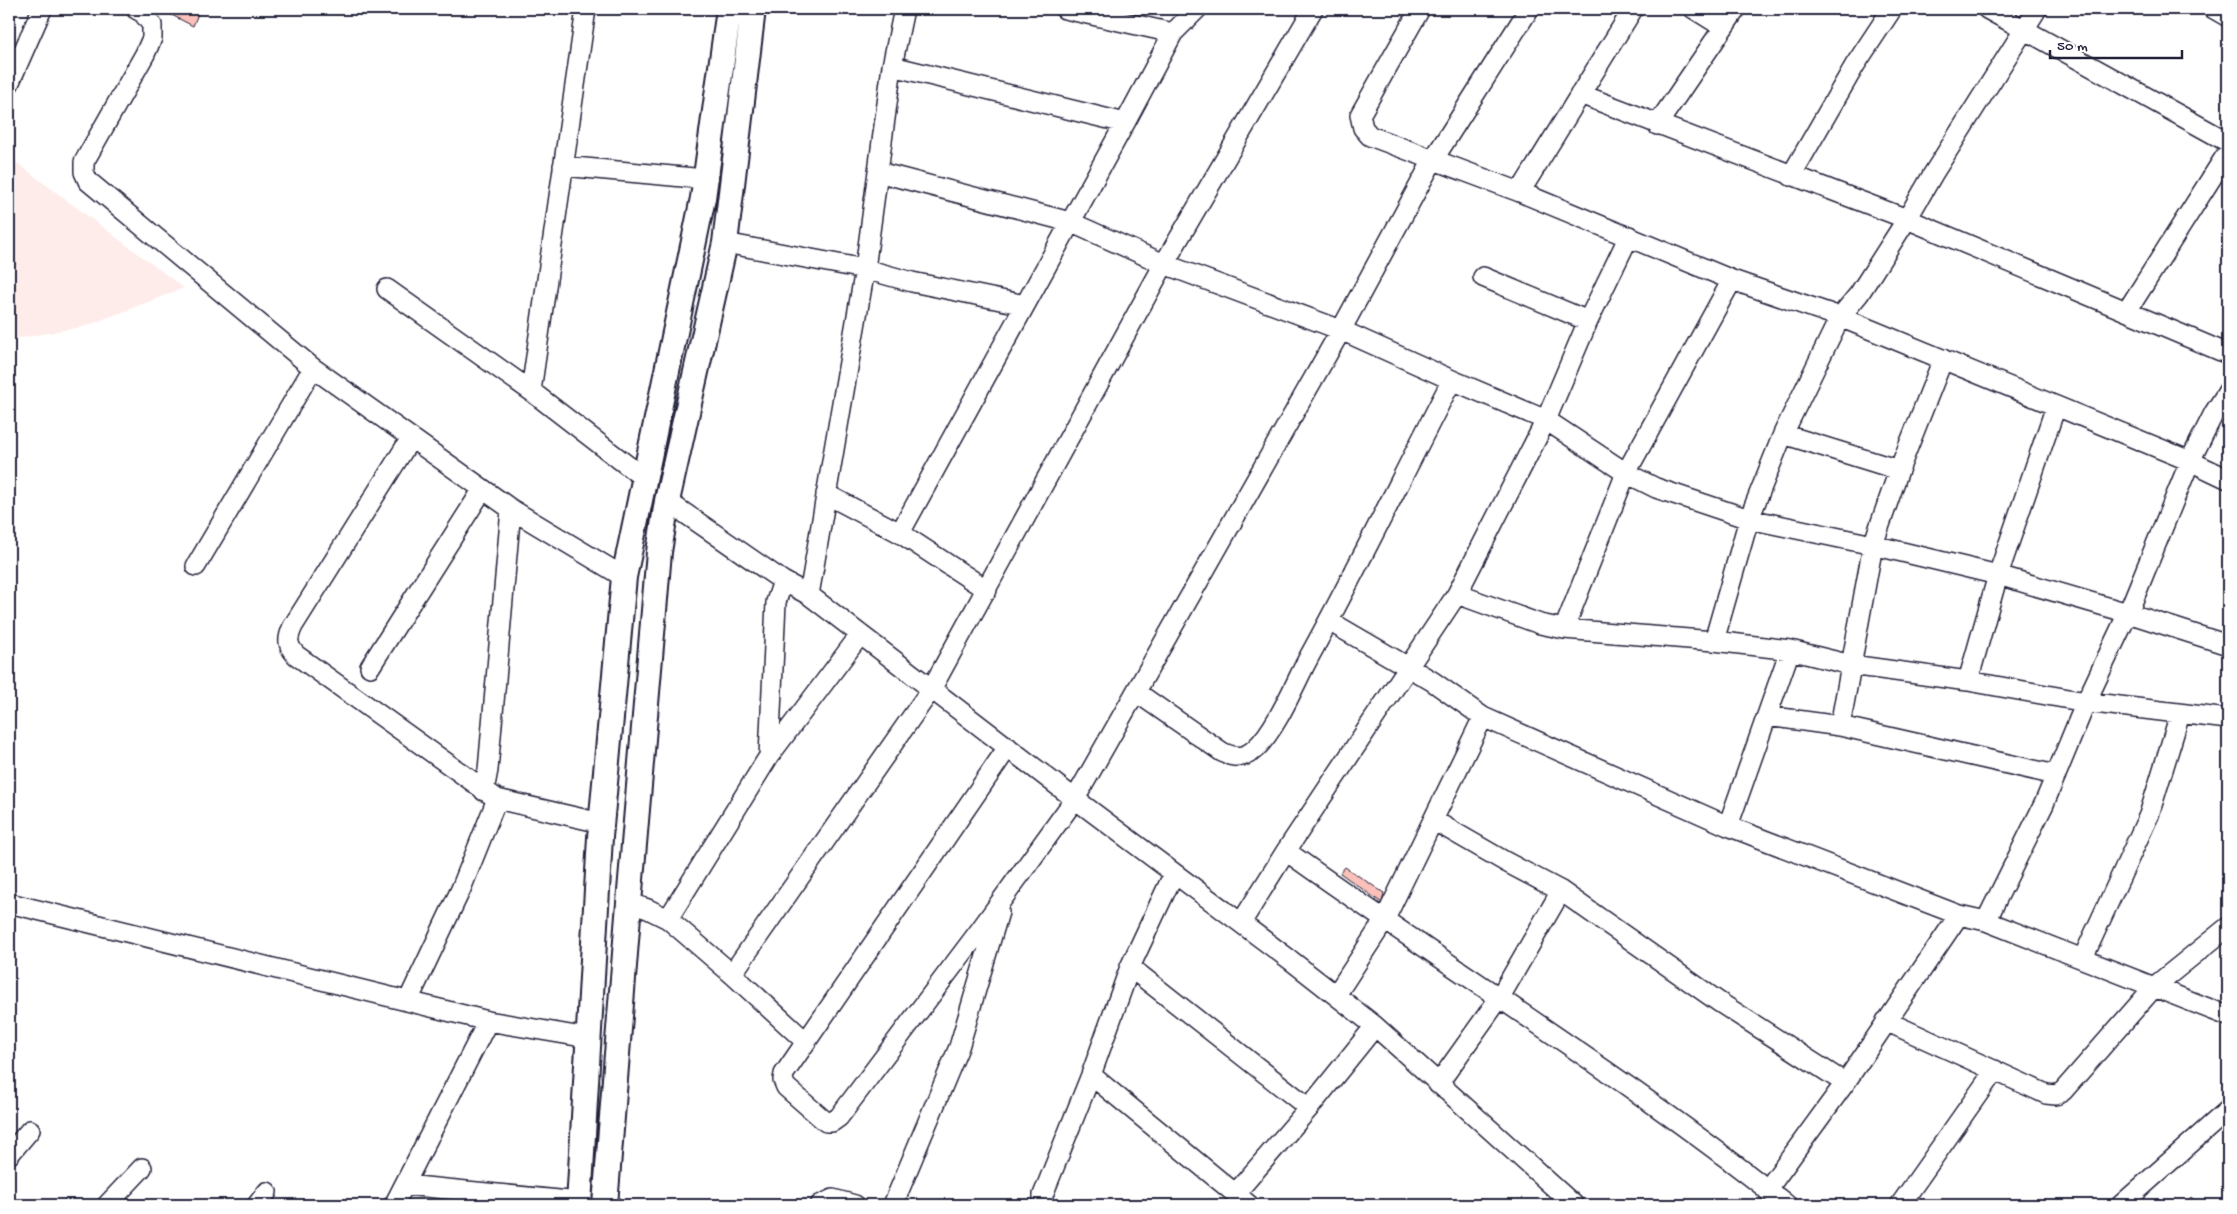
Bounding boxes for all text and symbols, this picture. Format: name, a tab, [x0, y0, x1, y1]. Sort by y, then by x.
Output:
scale bar	[2050, 28, 2182, 60]
text: 50 m	[2057, 38, 2088, 56]

